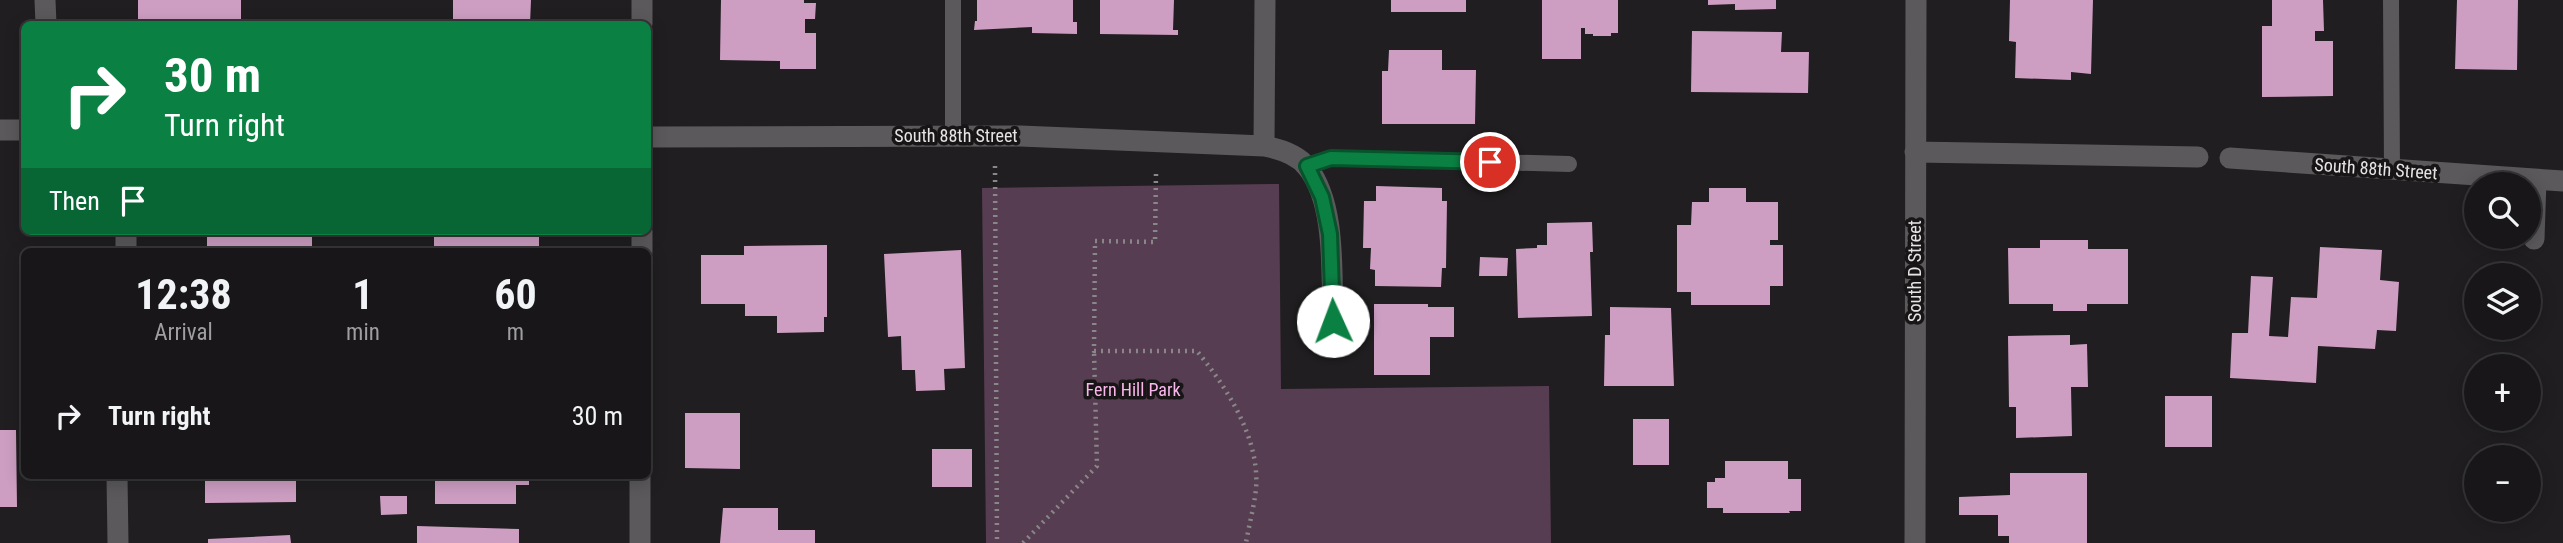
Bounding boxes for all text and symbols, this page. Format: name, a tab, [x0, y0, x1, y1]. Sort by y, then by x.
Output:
text: 30 m	[164, 47, 261, 104]
icon: right	[49, 49, 140, 140]
text: Turn right	[164, 106, 285, 144]
street label: South 88th Street	[894, 125, 1018, 146]
pin	[1460, 132, 1520, 192]
icon: arrive	[1471, 143, 1509, 181]
street label: South 88th Street	[2314, 154, 2438, 183]
map controls	[2464, 172, 2541, 522]
button: search	[2464, 172, 2541, 249]
icon: arrive	[114, 182, 152, 220]
text: Then	[49, 186, 100, 216]
street label: South D Street	[1904, 220, 1925, 322]
button: layers	[2464, 263, 2541, 340]
text: 12:38	[135, 270, 232, 319]
text: 1	[352, 270, 374, 319]
text: 60	[494, 270, 537, 319]
position arrow	[1296, 284, 1370, 358]
text: Arrival	[154, 319, 213, 346]
text: min	[346, 319, 380, 346]
text: m	[507, 319, 524, 346]
button: +	[2464, 354, 2541, 431]
park label: Fern Hill Park	[1085, 379, 1181, 400]
icon: right	[49, 397, 87, 435]
text: Turn right	[108, 401, 210, 431]
text: 30 m	[572, 401, 623, 431]
button: −	[2464, 445, 2541, 522]

